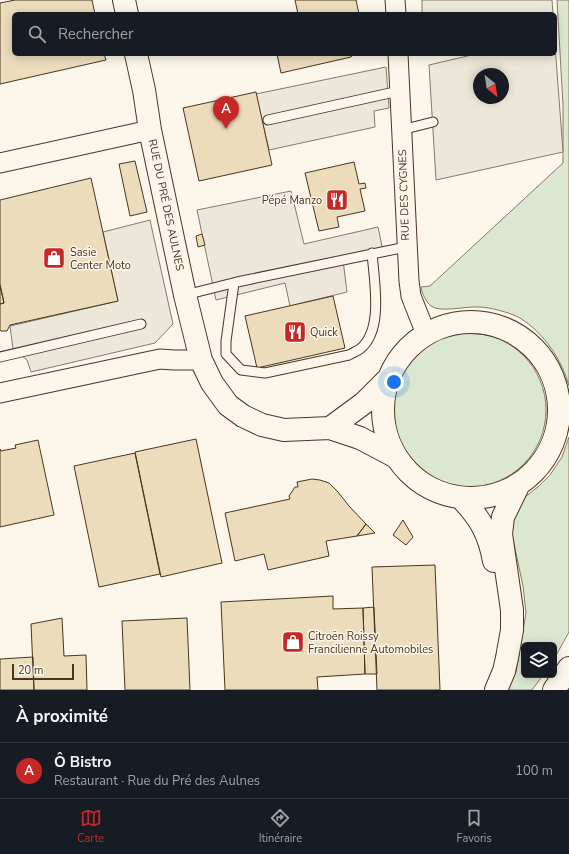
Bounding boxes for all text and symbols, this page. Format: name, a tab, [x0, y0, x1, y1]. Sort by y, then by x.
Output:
search box	[12, 12, 557, 56]
icon: search	[26, 23, 48, 45]
text: Rechercher	[58, 24, 133, 44]
north arrow	[473, 68, 509, 104]
pin: A	[213, 96, 239, 129]
street label: RUE DU PRÉ DES AULNES	[145, 138, 188, 273]
street label: RUE DES CYGNES	[395, 149, 413, 241]
restaurant icon: Pépé Manzo	[324, 187, 350, 213]
place label: Pépé Manzo	[262, 193, 322, 208]
shop icon: Sasie Center Moto	[41, 245, 67, 271]
place label: Sasie Center Moto	[70, 245, 131, 273]
restaurant icon: Quick	[282, 319, 308, 345]
place label: Quick	[310, 325, 338, 340]
your location	[384, 372, 404, 392]
shop icon: Citroën Roissy Francilienne Automobiles	[280, 629, 306, 655]
place label: Citroën Roissy Francilienne Automobiles	[308, 629, 433, 657]
map controls	[521, 642, 557, 678]
button: layers	[521, 642, 557, 678]
scale bar	[12, 662, 74, 681]
text: 20 m	[18, 663, 43, 678]
text: À proximité	[16, 705, 108, 728]
text: Ô Bistro	[54, 752, 111, 772]
text: A	[24, 762, 34, 780]
text: 100 m	[515, 762, 553, 780]
text: Restaurant · Rue du Pré des Aulnes	[54, 772, 260, 790]
tab: Carte	[77, 807, 104, 846]
tab: Itinéraire	[259, 807, 302, 846]
tab: Favoris	[457, 807, 492, 846]

